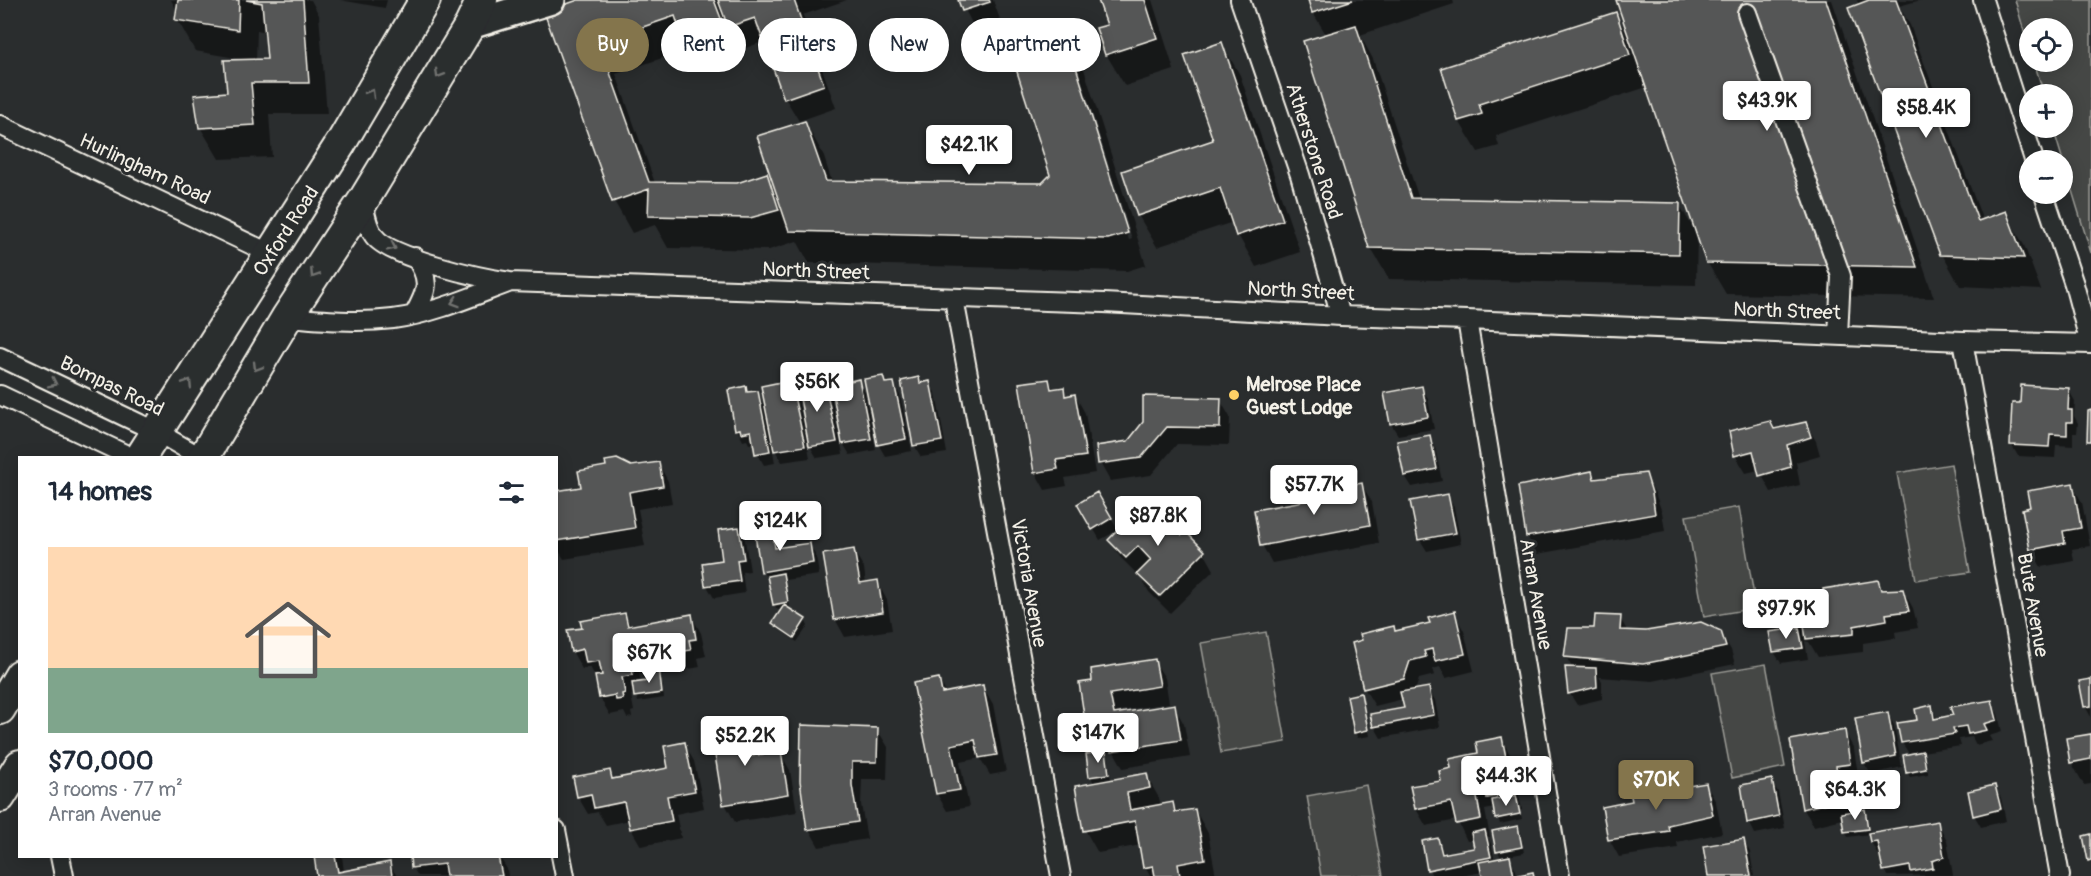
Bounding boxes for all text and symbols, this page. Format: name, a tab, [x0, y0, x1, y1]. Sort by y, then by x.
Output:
chip: Buy	[576, 18, 649, 72]
chip: Rent	[661, 18, 746, 72]
chip: Filters	[758, 18, 857, 72]
chip: New	[869, 18, 949, 72]
chip: Apartment	[961, 18, 1101, 72]
map controls	[2019, 18, 2073, 204]
button: locate	[2019, 18, 2073, 72]
one-way arrow	[436, 68, 447, 79]
street label: Atherstone Road	[1280, 80, 1348, 222]
pin: $43.9K	[1718, 81, 1816, 132]
button: +	[2019, 84, 2073, 138]
text: $43.9K	[1737, 88, 1797, 113]
pin: $58.4K	[1877, 88, 1975, 139]
one-way arrow	[364, 89, 375, 99]
text: $58.4K	[1896, 95, 1956, 120]
pin: $42.1K	[920, 125, 1018, 176]
street label: Hurlingham Road	[75, 128, 215, 210]
text: $42.1K	[940, 132, 998, 157]
button: −	[2019, 150, 2073, 204]
street label: Oxford Road	[248, 181, 324, 281]
one-way arrow	[386, 240, 397, 252]
street label: North Street	[762, 257, 871, 285]
one-way arrow	[310, 268, 322, 278]
street label: North Street	[1247, 276, 1356, 306]
one-way arrow	[450, 295, 461, 307]
street label: North Street	[1733, 297, 1842, 325]
street label: Bompas Road	[56, 350, 168, 422]
one-way arrow	[253, 361, 264, 371]
pin: $56K	[781, 362, 853, 413]
text: $56K	[794, 369, 840, 394]
place label: Melrose Place Guest Lodge	[1246, 372, 1362, 420]
one-way arrow	[46, 375, 57, 387]
one-way arrow	[181, 379, 192, 390]
marker: Melrose Place Guest Lodge	[1227, 388, 1241, 402]
pin: $57.7K	[1265, 465, 1363, 516]
text: $57.7K	[1284, 472, 1344, 497]
text: 14 homes	[48, 476, 152, 508]
icon: filters	[495, 476, 528, 509]
pin: $87.8K	[1109, 496, 1207, 547]
pin: $124K	[738, 501, 822, 552]
text: $87.8K	[1129, 503, 1187, 528]
text: $124K	[753, 508, 807, 533]
street label: Victoria Avenue	[1005, 517, 1053, 649]
street label: Arran Avenue	[1514, 536, 1558, 652]
street label: Bute Avenue	[2012, 551, 2054, 659]
icon: home	[234, 586, 342, 694]
pin: $97.9K	[1737, 589, 1835, 640]
text: $97.9K	[1757, 596, 1815, 621]
pin: $67K	[613, 633, 685, 684]
text: $67K	[627, 640, 671, 665]
pin: $147K	[1056, 713, 1140, 764]
pin: $52.2K	[696, 716, 794, 767]
text: $147K	[1072, 720, 1124, 745]
text: $52.2K	[715, 723, 775, 748]
text: $70,000	[48, 745, 153, 777]
pin: $44.3K	[1457, 756, 1555, 807]
pin: $70K	[1620, 760, 1692, 811]
text: $44.3K	[1475, 763, 1537, 788]
text: $70K	[1632, 767, 1680, 792]
pin: $64.3K	[1806, 770, 1904, 821]
text: 3 rooms · 77 m²	[48, 777, 183, 802]
text: $64.3K	[1824, 777, 1886, 802]
text: Arran Avenue	[48, 802, 161, 827]

